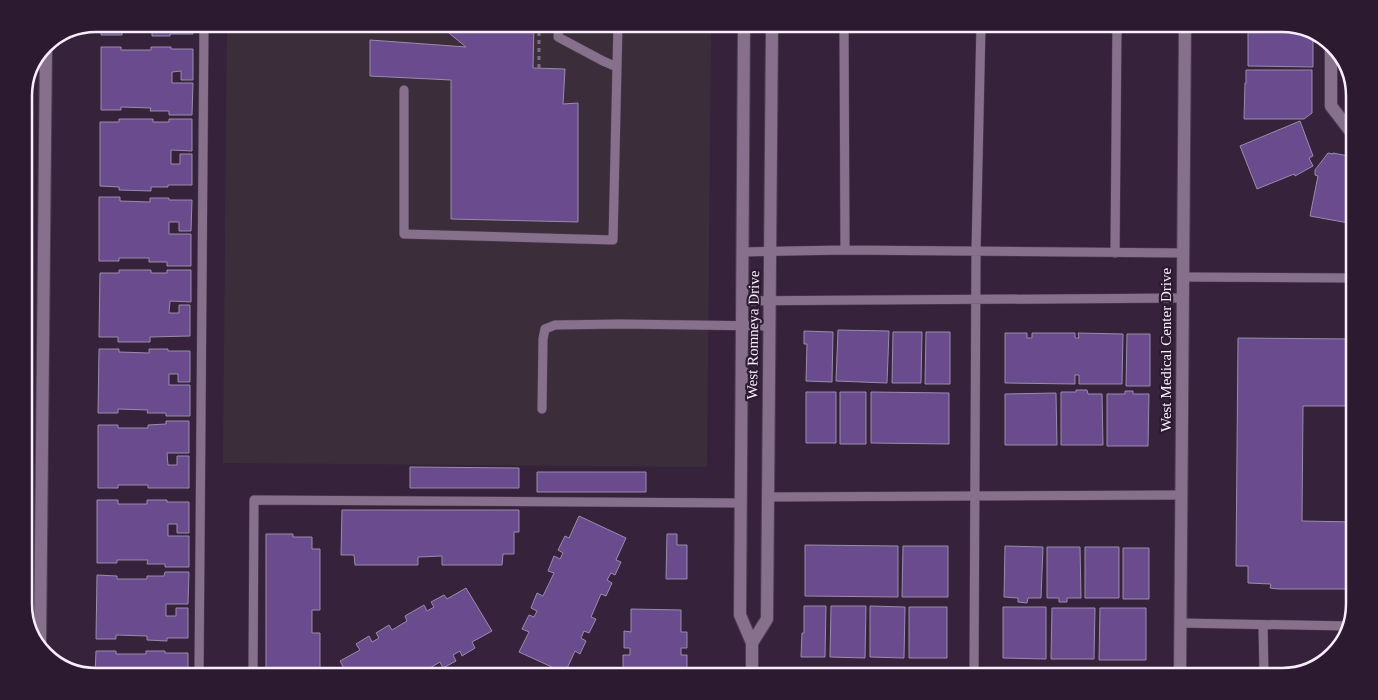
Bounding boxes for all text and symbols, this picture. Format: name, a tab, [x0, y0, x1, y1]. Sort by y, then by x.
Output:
street label: West Medical Center Drive	[1158, 268, 1174, 432]
street label: West Romneya Drive	[744, 270, 762, 400]

